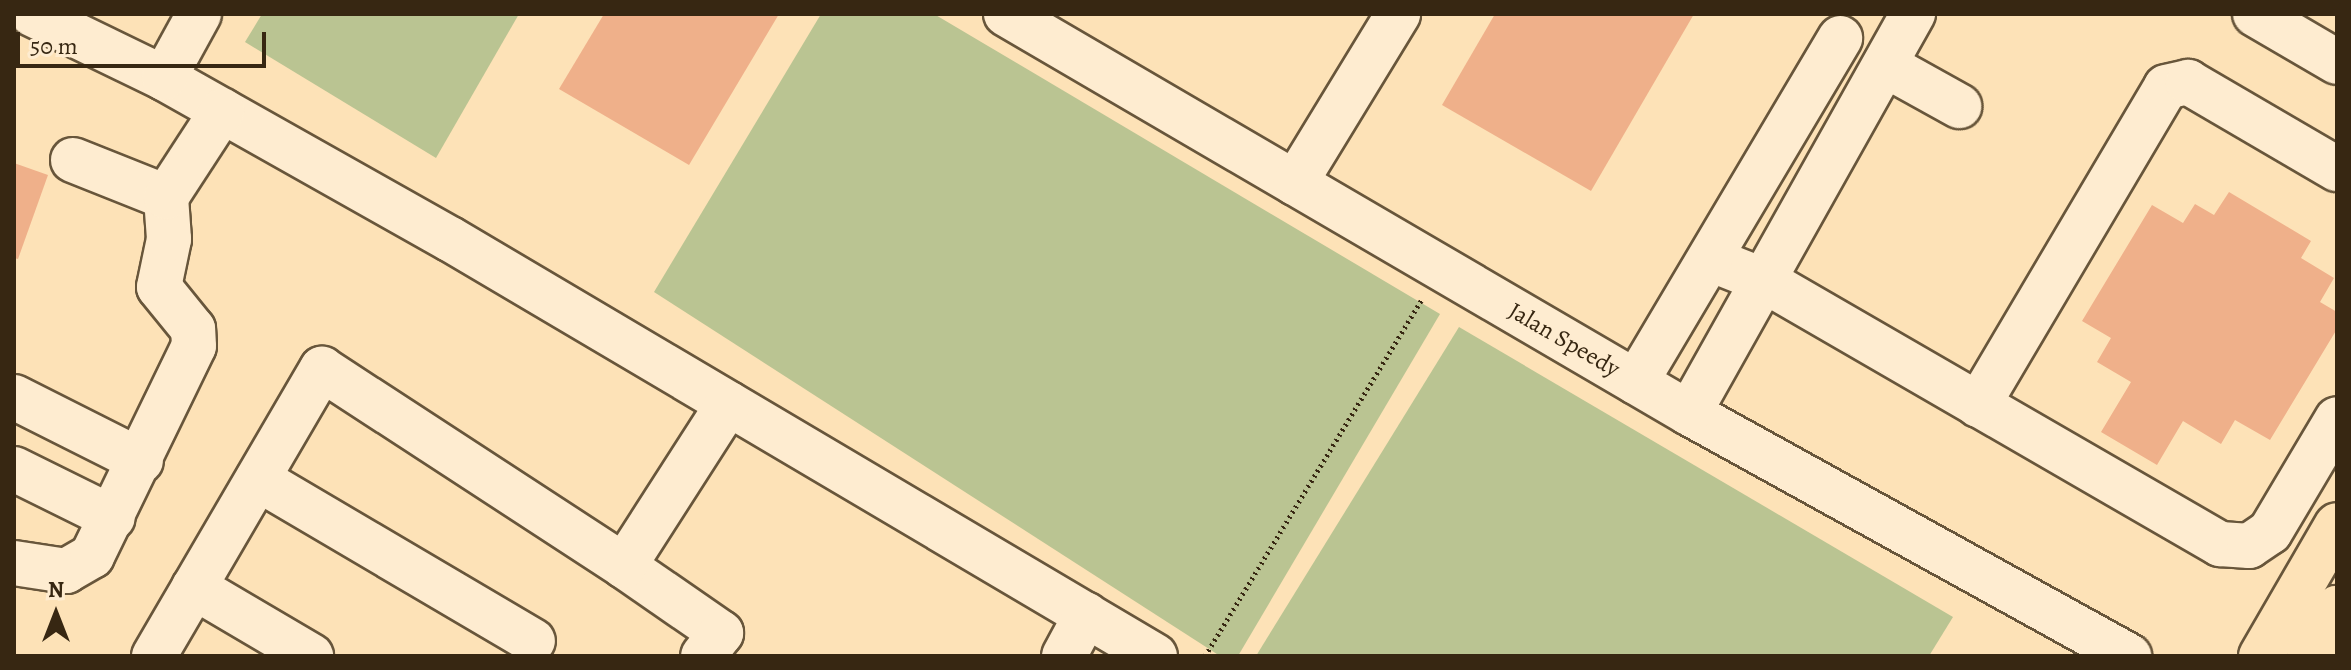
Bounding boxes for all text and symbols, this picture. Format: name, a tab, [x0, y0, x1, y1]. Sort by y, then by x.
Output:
scale bar	[20, 16, 270, 66]
text: 50 m	[30, 30, 78, 62]
street label: Jalan Speedy	[1503, 297, 1625, 383]
north arrow	[16, 574, 96, 654]
text: N	[48, 575, 64, 605]

